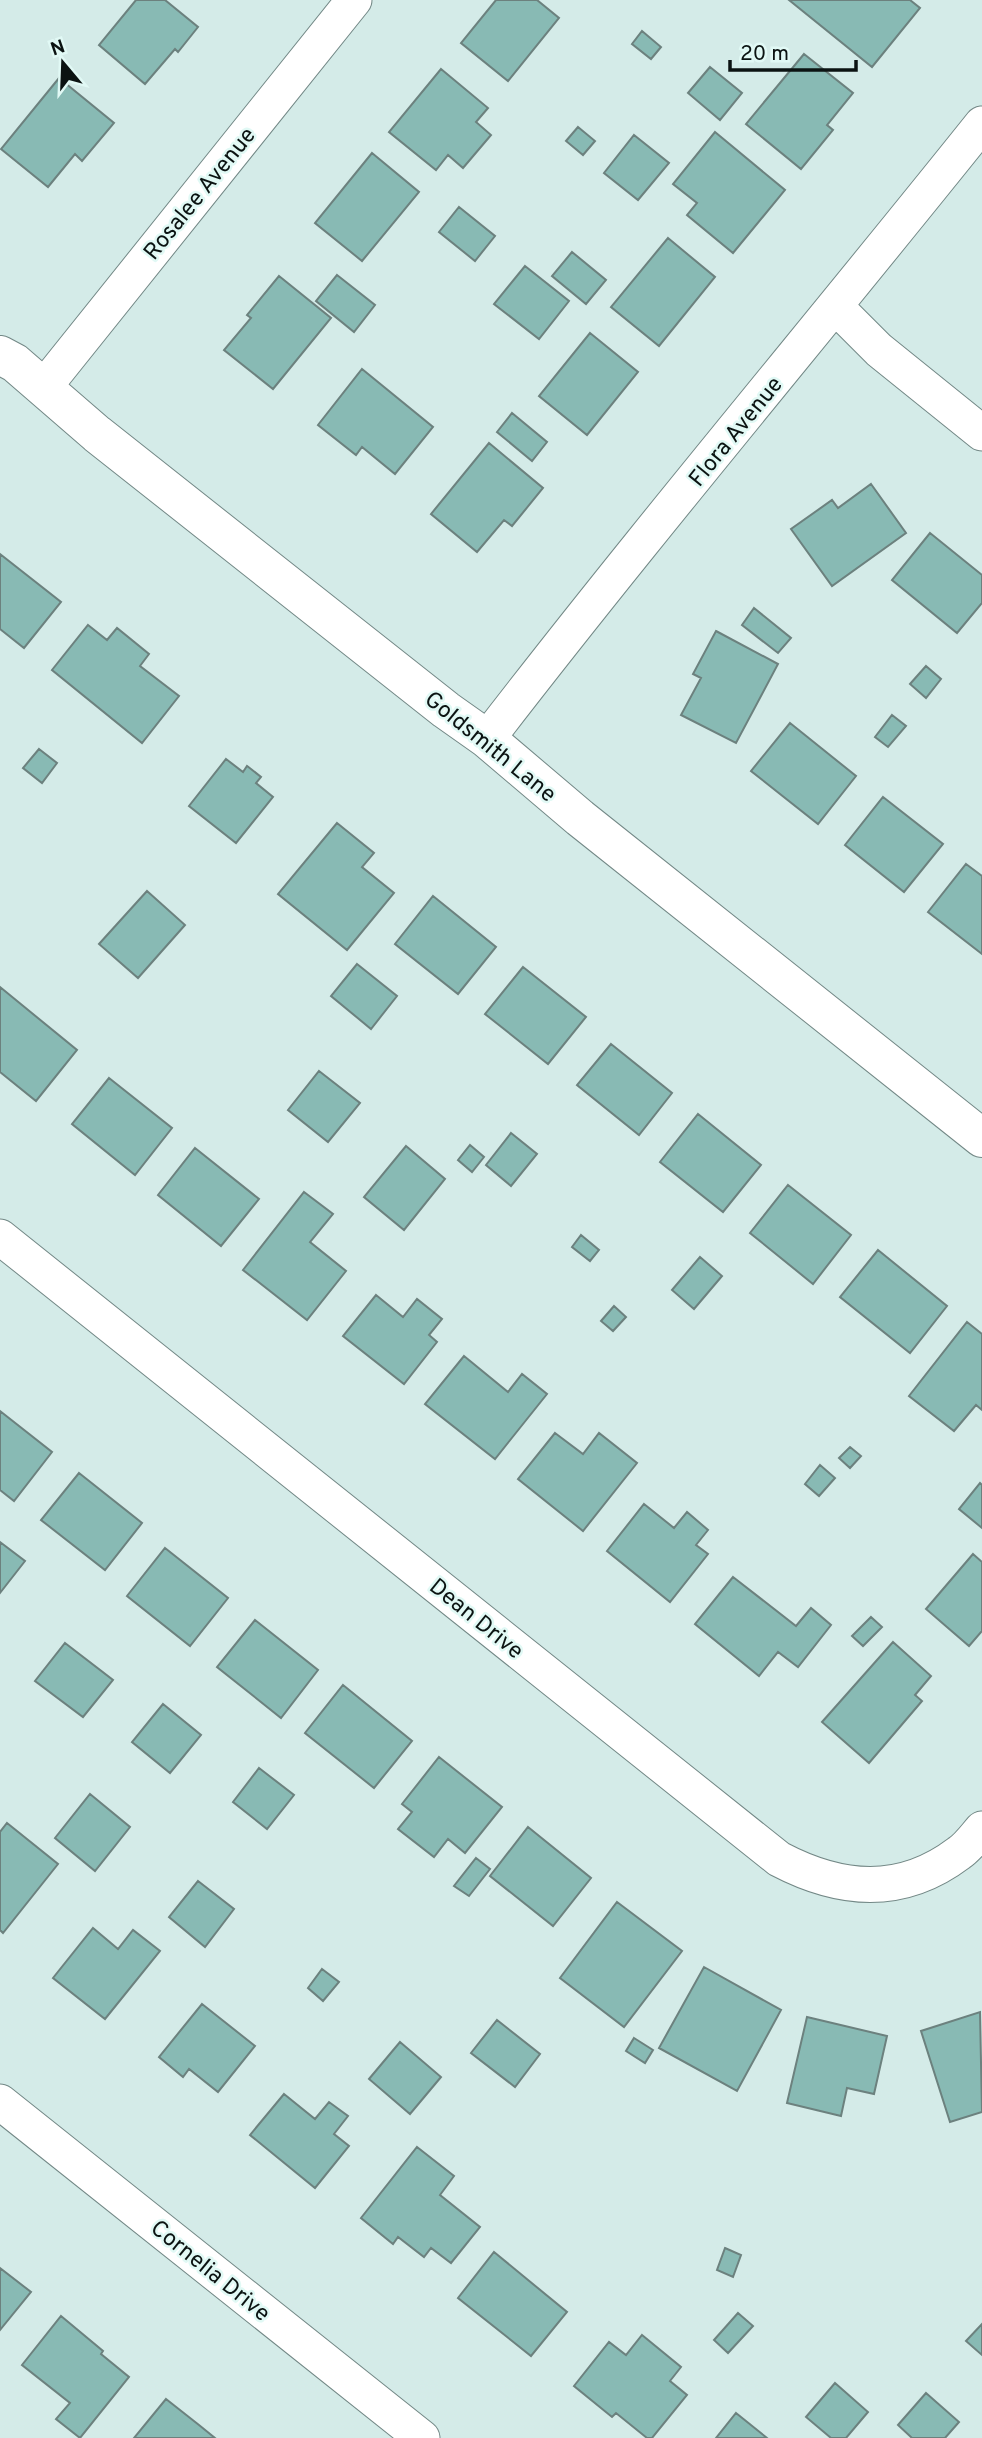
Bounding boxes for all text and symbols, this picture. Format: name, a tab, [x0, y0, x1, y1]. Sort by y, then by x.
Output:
north arrow	[28, 28, 98, 98]
scale bar	[730, 28, 856, 72]
text: N	[48, 35, 68, 62]
text: 20 m	[740, 41, 789, 68]
street label: Rosalee Avenue	[139, 122, 263, 267]
street label: Flora Avenue	[684, 372, 790, 494]
street label: Goldsmith Lane	[418, 686, 561, 810]
street label: Dean Drive	[422, 1573, 528, 1667]
street label: Cornelia Drive	[144, 2215, 275, 2329]

